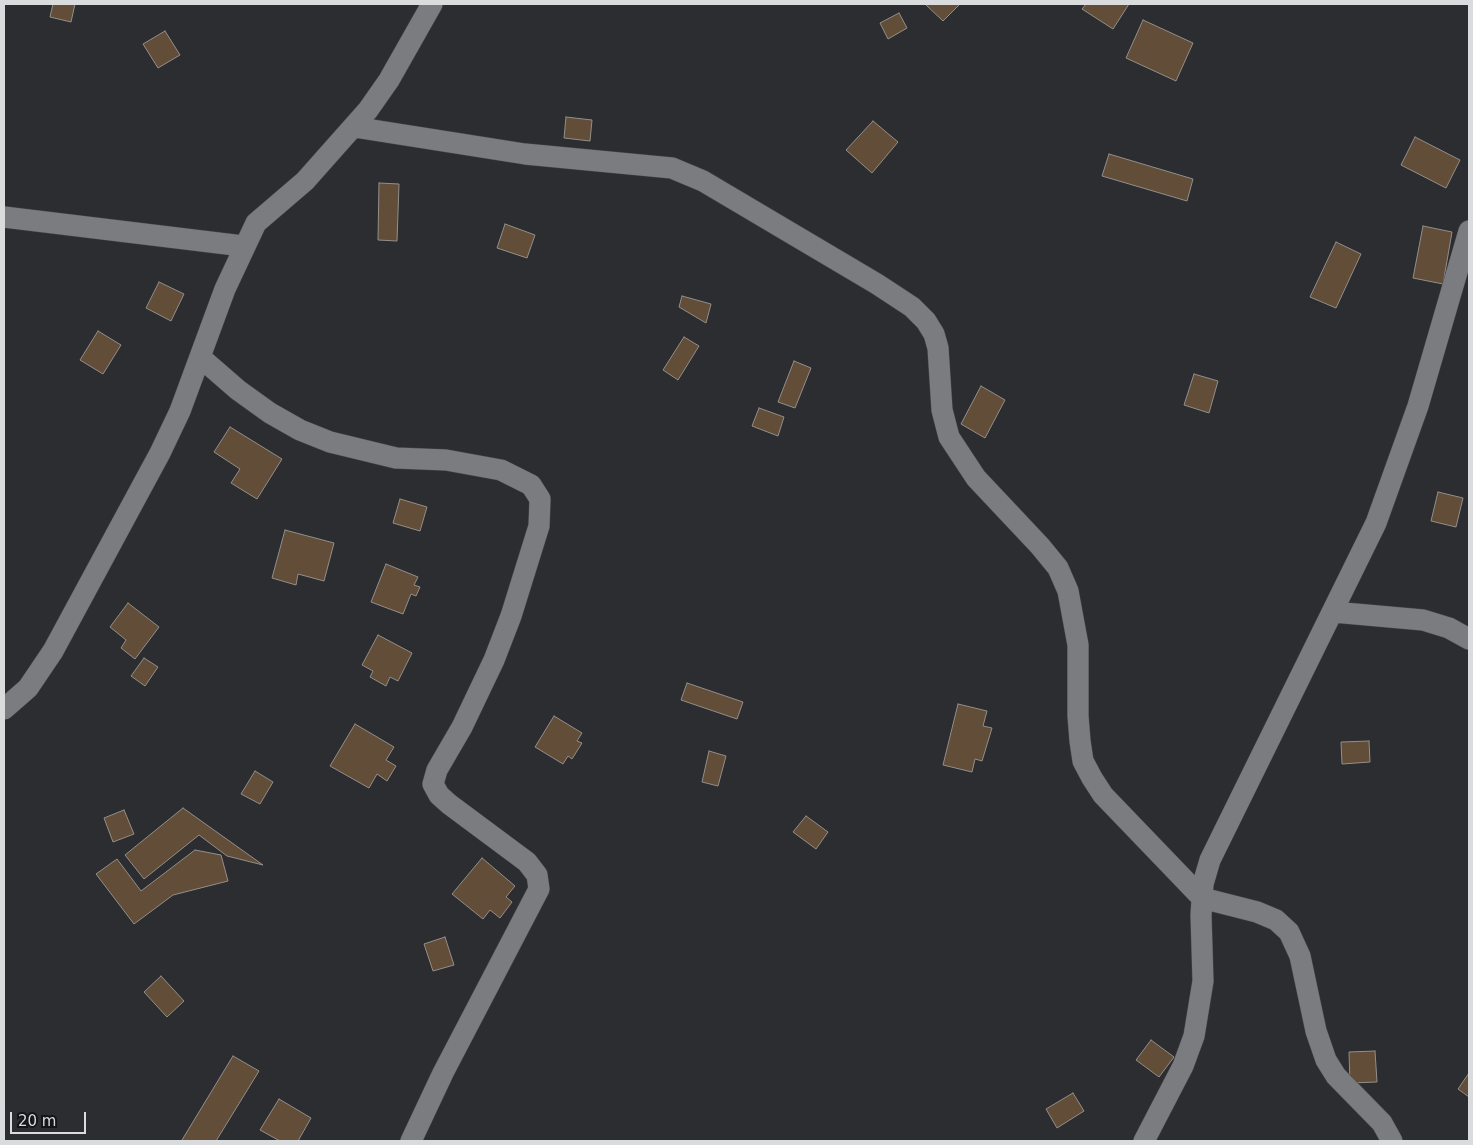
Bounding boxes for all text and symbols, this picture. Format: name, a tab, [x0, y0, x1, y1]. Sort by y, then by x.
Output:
scale bar	[12, 1102, 89, 1134]
text: 20 m	[18, 1112, 56, 1130]

